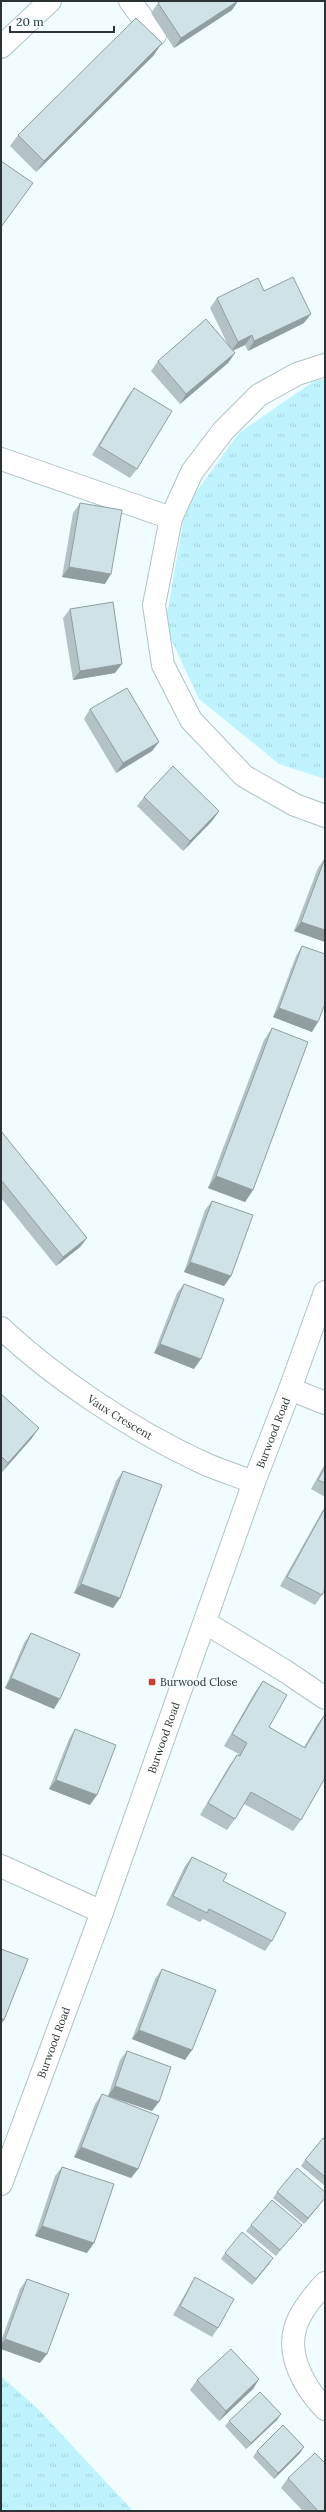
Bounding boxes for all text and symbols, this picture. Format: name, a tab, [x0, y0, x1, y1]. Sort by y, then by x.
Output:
scale bar	[10, 8, 114, 34]
text: 20 m	[16, 14, 44, 29]
street label: Vaux Crescent	[84, 1391, 156, 1443]
street label: Burwood Road	[253, 1395, 293, 1470]
place label: Burwood Close	[160, 1675, 237, 1689]
marker: Burwood Close	[147, 1677, 157, 1687]
street label: Burwood Road	[145, 1700, 183, 1775]
street label: Burwood Road	[34, 2005, 73, 2080]

